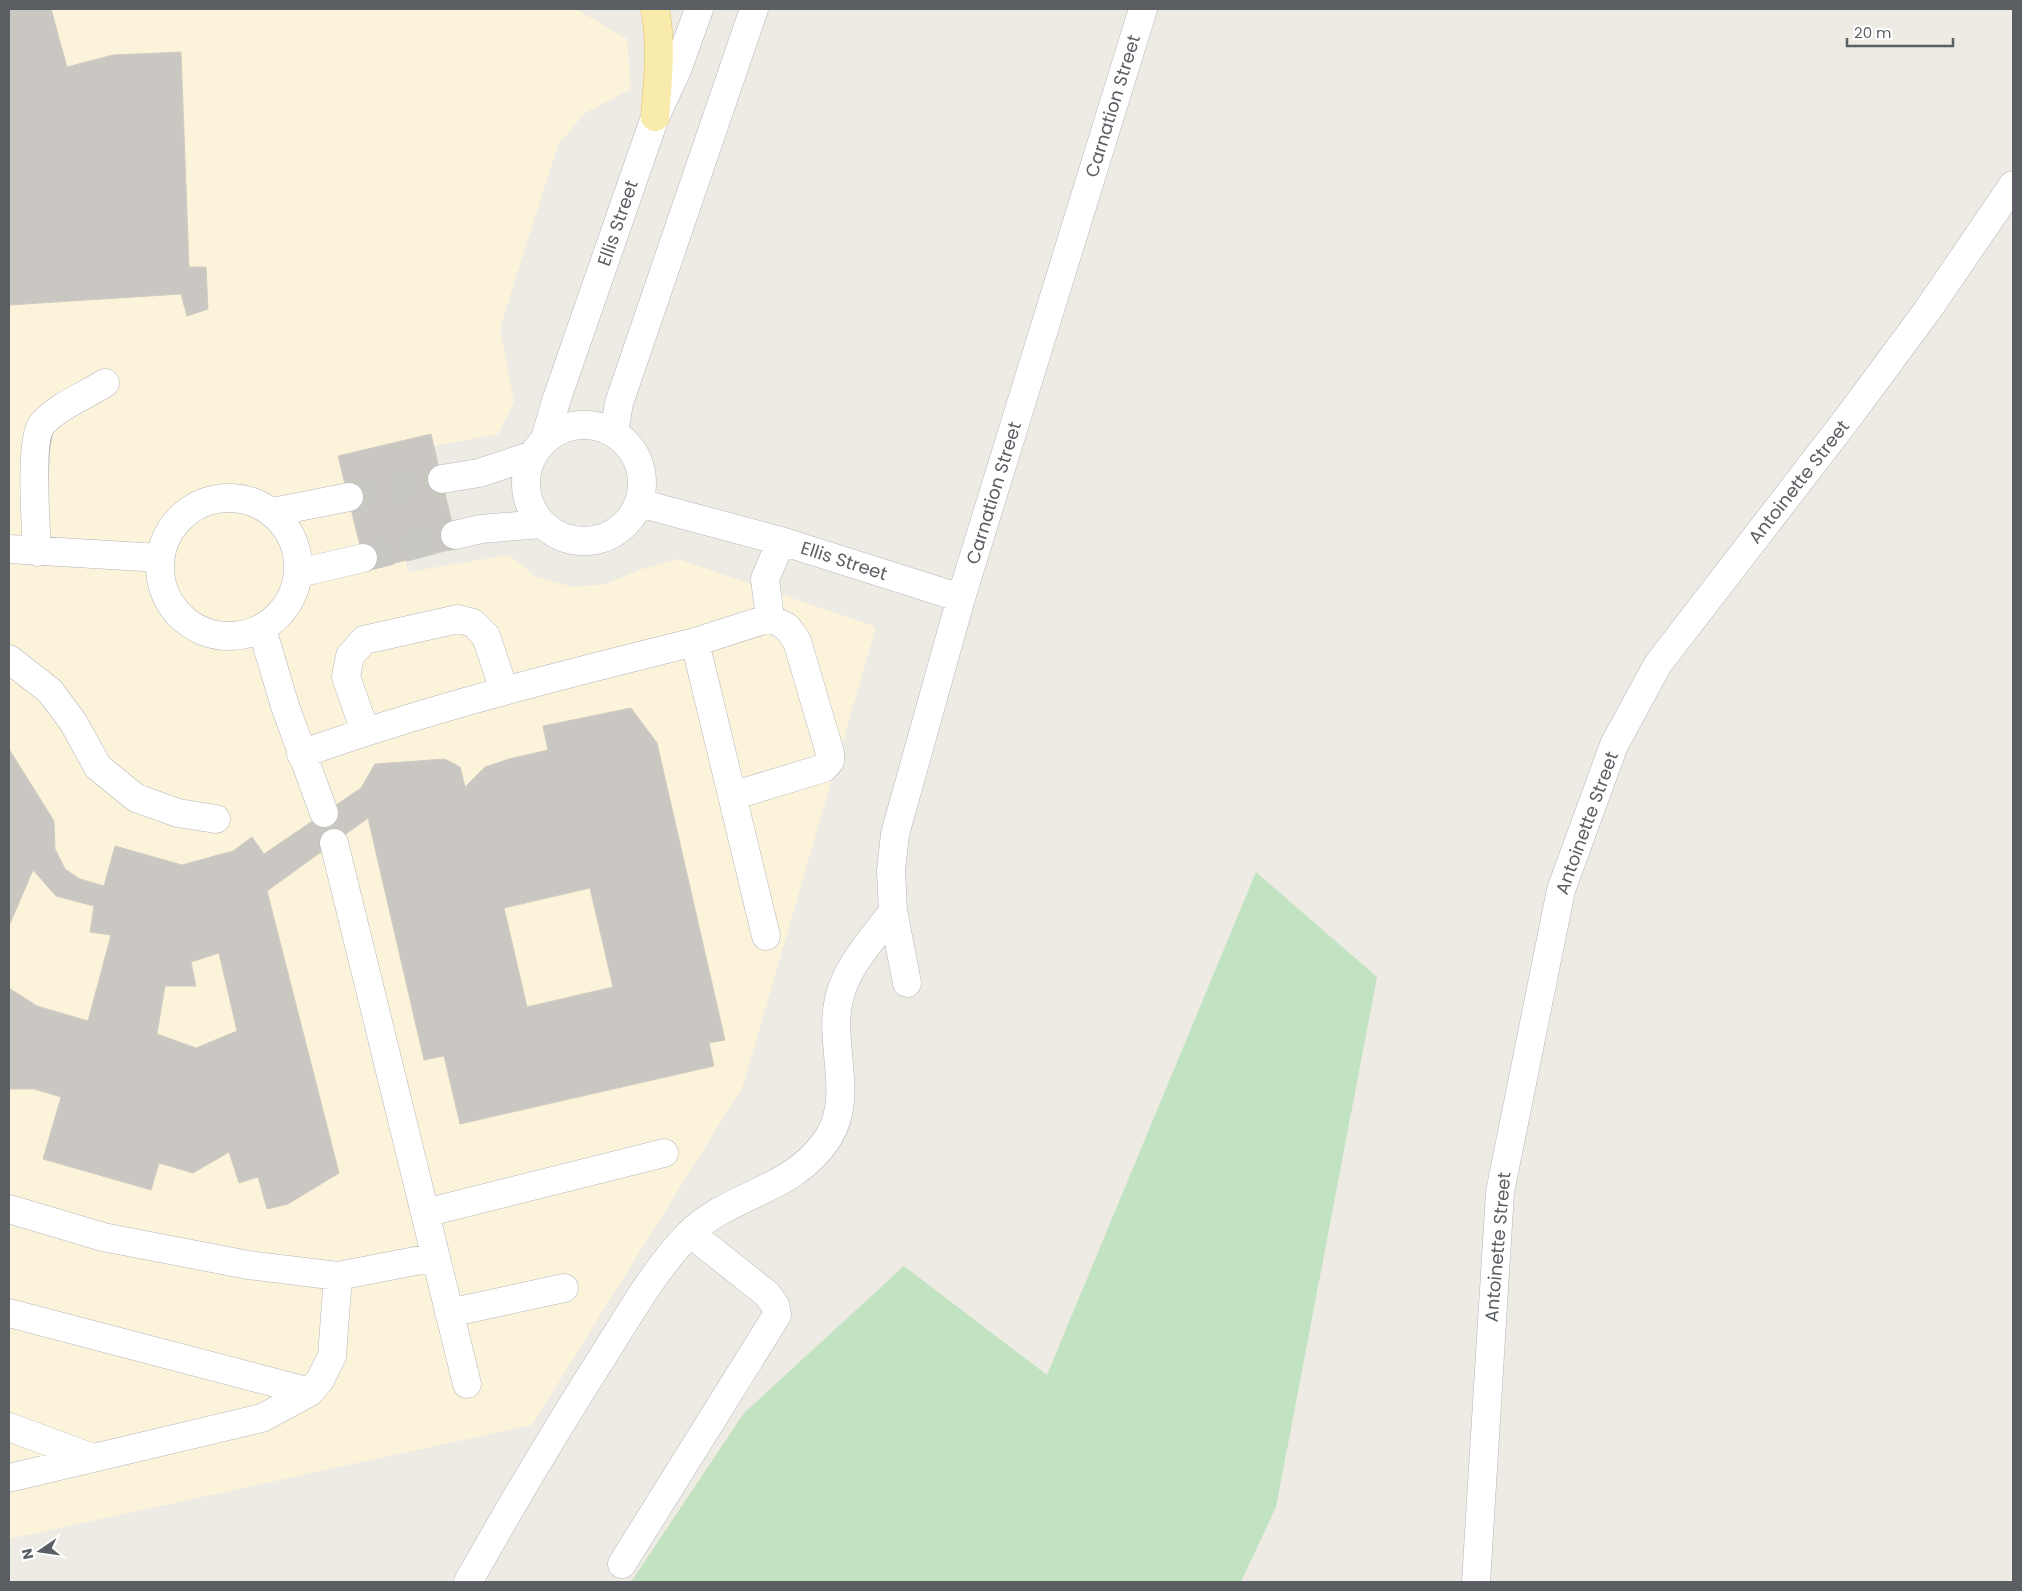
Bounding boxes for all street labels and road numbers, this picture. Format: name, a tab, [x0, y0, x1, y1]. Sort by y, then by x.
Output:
street label: Carnation Street	[1079, 31, 1146, 180]
street label: Ellis Street	[591, 176, 644, 269]
street label: Antoinette Street	[1742, 415, 1855, 549]
street label: Carnation Street	[960, 418, 1027, 567]
street label: Ellis Street	[798, 535, 891, 586]
street label: Antoinette Street	[1549, 748, 1624, 898]
street label: Antoinette Street	[1478, 1171, 1517, 1323]

